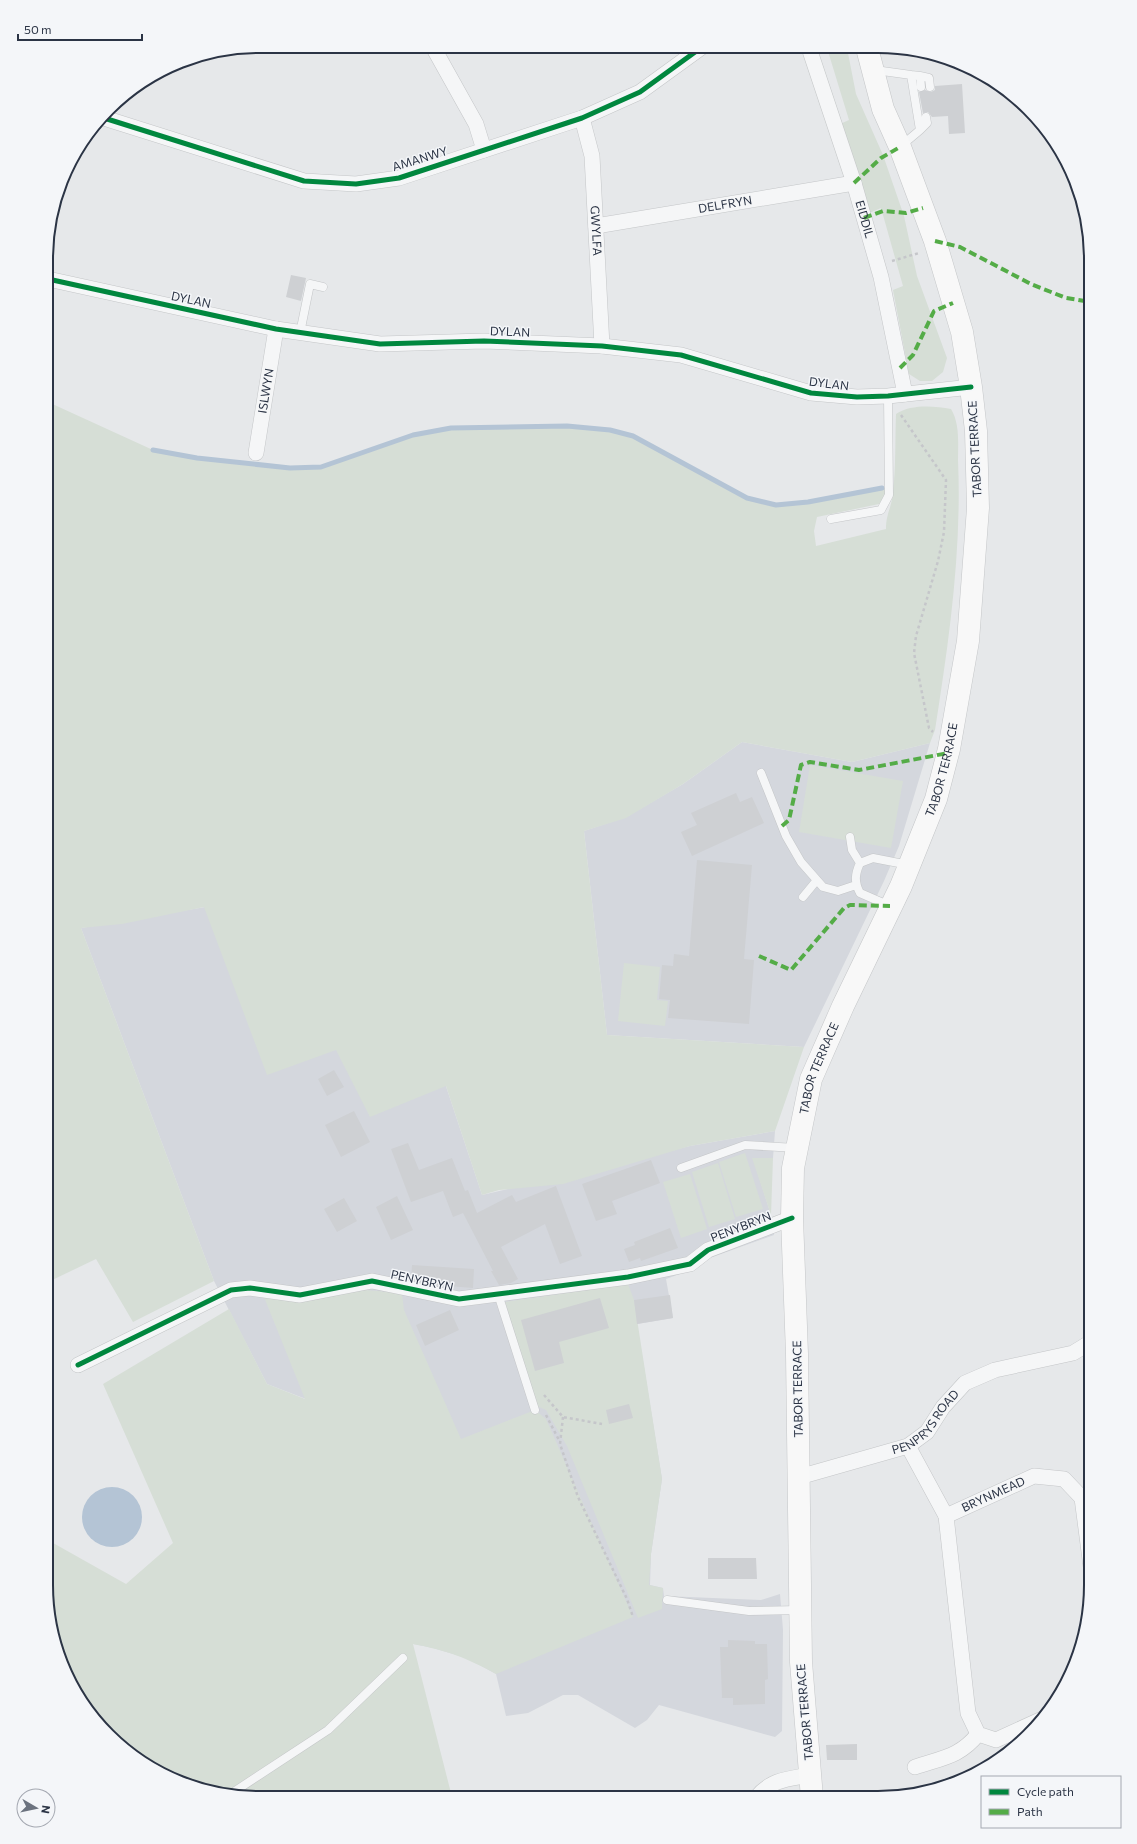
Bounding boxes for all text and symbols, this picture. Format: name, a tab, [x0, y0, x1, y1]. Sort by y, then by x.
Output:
scale bar	[18, 16, 142, 42]
text: 50 m	[24, 22, 52, 36]
street label: AMANWY	[390, 143, 449, 173]
street label: DELFRYN	[697, 192, 753, 215]
street label: EIDDIL	[853, 199, 877, 239]
street label: GWYLFA	[589, 205, 605, 256]
street label: DYLAN	[170, 288, 212, 310]
street label: DYLAN	[490, 323, 530, 339]
street label: ISLWYN	[255, 367, 276, 414]
street label: DYLAN	[808, 374, 850, 392]
street label: TABOR TERRACE	[964, 400, 984, 498]
street label: TABOR TERRACE	[922, 721, 960, 819]
street label: TABOR TERRACE	[796, 1020, 841, 1115]
street label: PENYBRYN	[708, 1208, 773, 1244]
street label: PENYBRYN	[390, 1267, 455, 1294]
street label: TABOR TERRACE	[789, 1340, 805, 1438]
street label: PENPRYS ROAD	[890, 1386, 961, 1456]
street label: BRYNMEAD	[959, 1473, 1027, 1514]
street label: TABOR TERRACE	[793, 1663, 815, 1761]
legend	[981, 1776, 1121, 1828]
text: Cycle path	[1017, 1784, 1074, 1798]
north arrow	[16, 1788, 56, 1828]
text: Path	[1017, 1804, 1043, 1818]
text: N	[39, 1805, 53, 1815]

